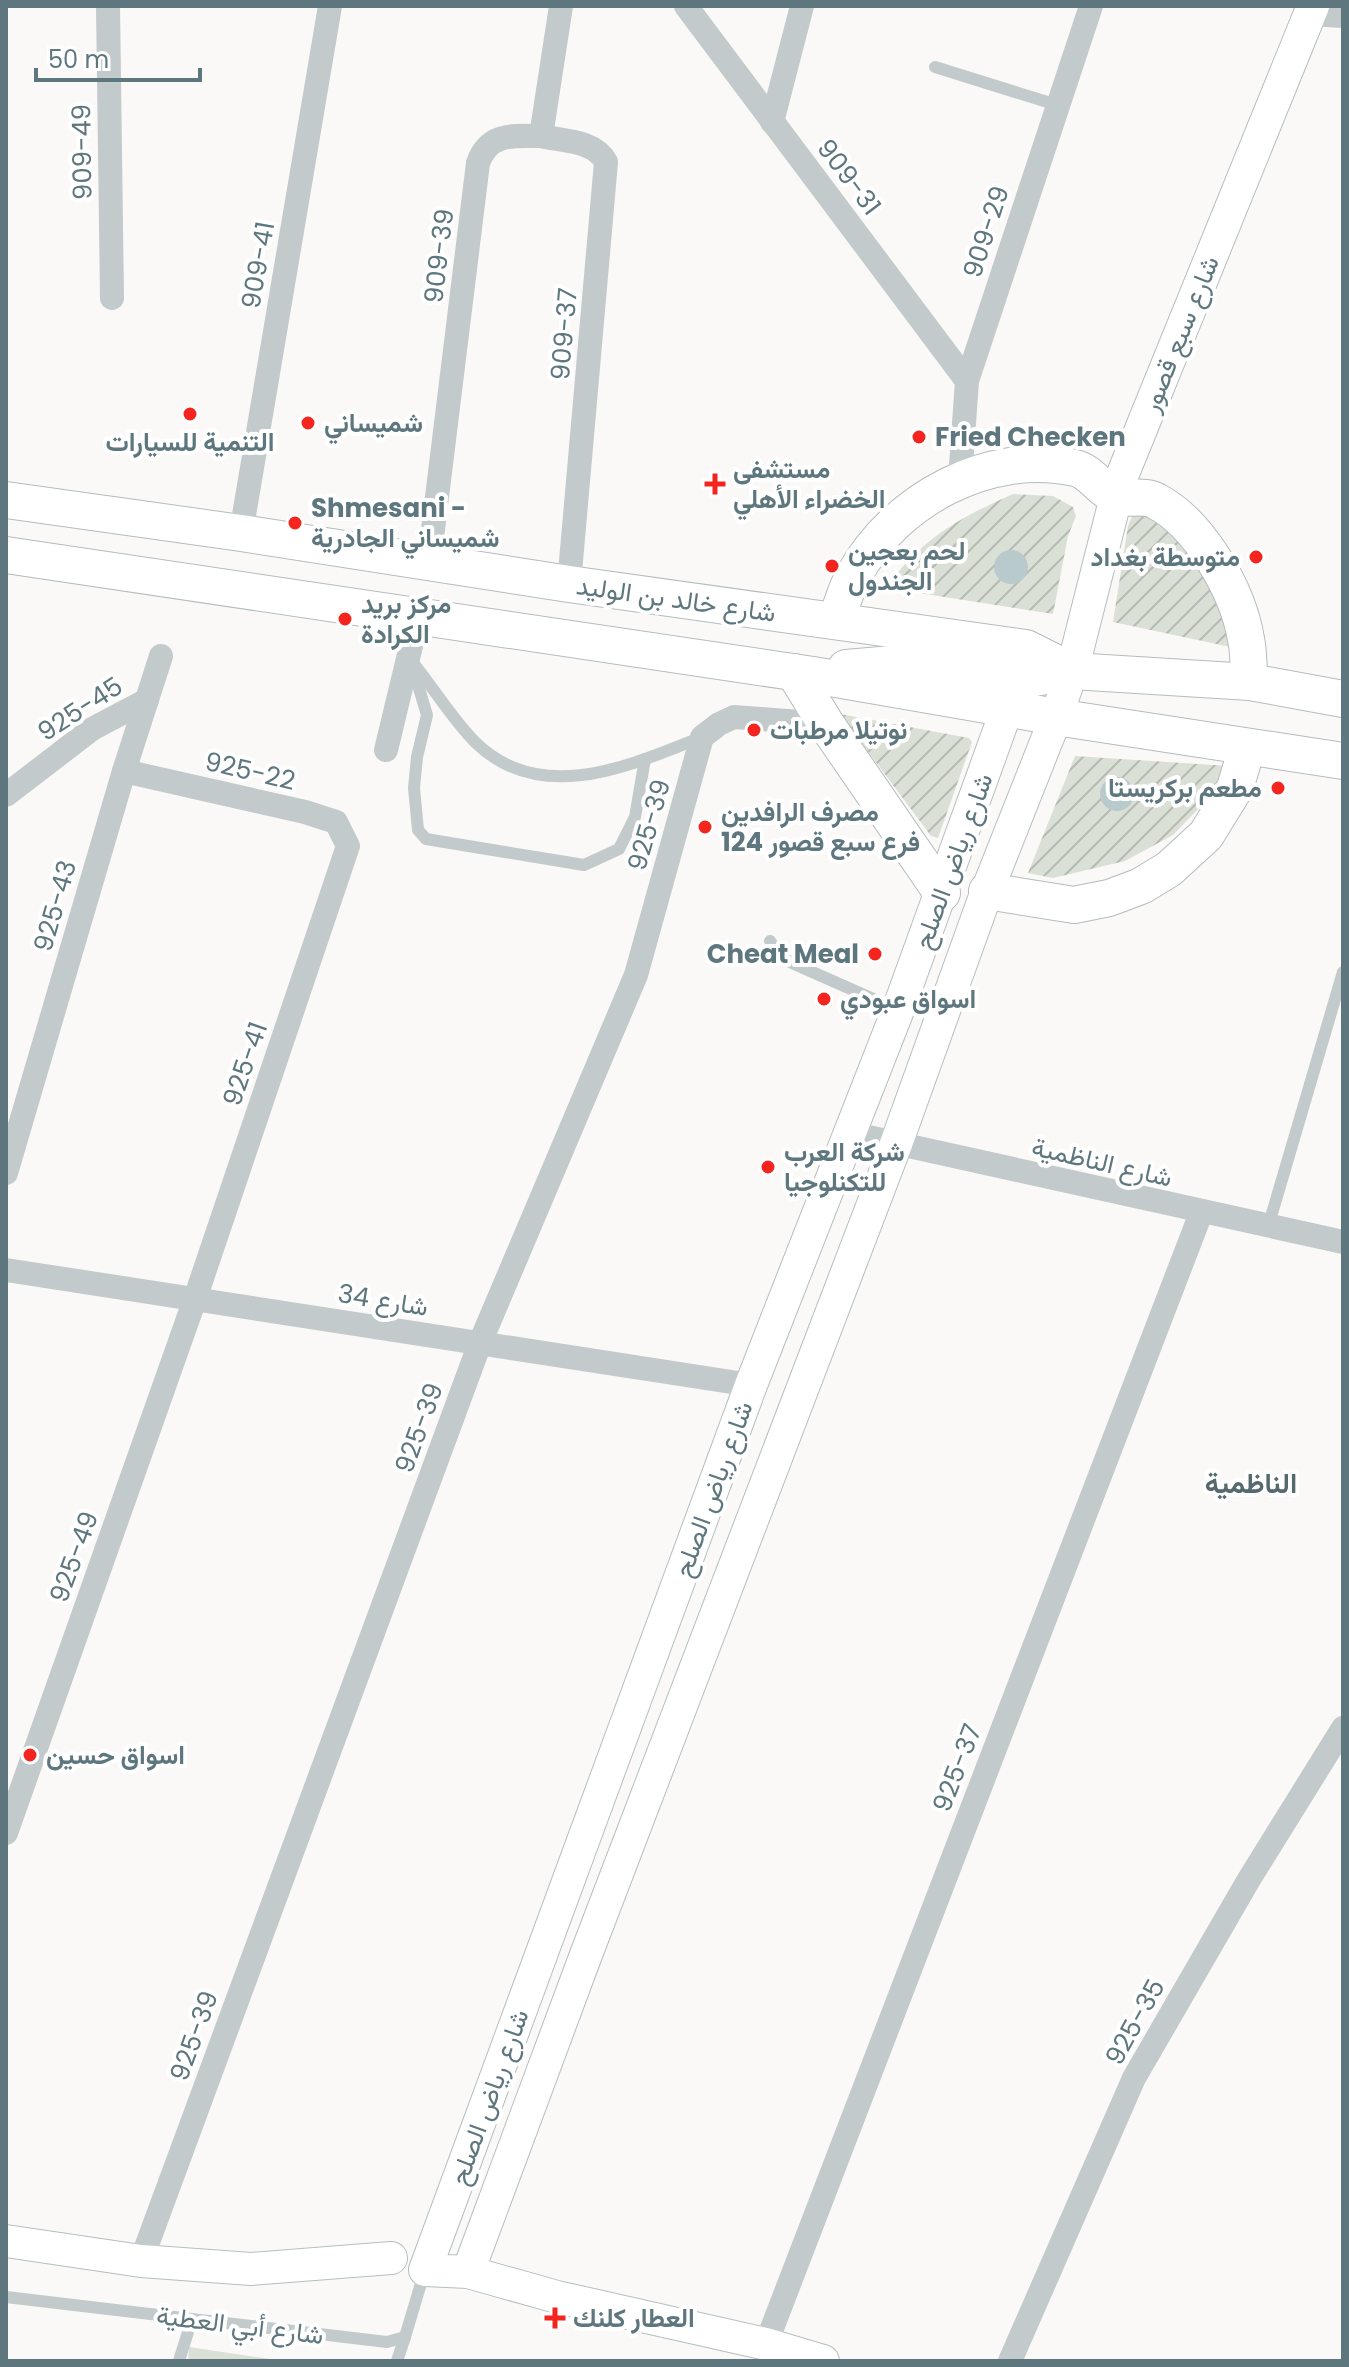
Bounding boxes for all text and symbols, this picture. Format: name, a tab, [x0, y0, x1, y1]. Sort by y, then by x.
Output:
scale bar	[36, 32, 200, 82]
text: 50 m	[48, 43, 109, 76]
street label: 909-49	[63, 104, 101, 200]
street label: 909-31	[808, 131, 890, 223]
street label: 909-29	[954, 181, 1018, 283]
street label: 909-39	[415, 207, 463, 305]
street label: 909-41	[233, 218, 283, 312]
street label: شارع سبع قصور	[1132, 250, 1228, 419]
street label: 909-37	[542, 286, 586, 382]
marker: التنمية للسيارات	[181, 405, 199, 423]
place label: شميساني	[324, 405, 423, 445]
marker: شميساني	[299, 414, 317, 432]
place label: Fried Checken	[935, 419, 1126, 455]
place label: التنمية للسيارات	[105, 424, 275, 460]
marker: Fried Checken	[910, 428, 928, 446]
place label: مستشفى الخضراء الأهلي	[733, 451, 885, 521]
marker: مستشفى الخضراء الأهلي	[704, 473, 726, 495]
place label: Shmesani - شميساني الجادرية	[311, 490, 500, 560]
marker: Shmesani - شميساني الجادرية	[286, 514, 304, 532]
place label: لحم بعجين الجندول	[848, 533, 966, 599]
place label: متوسطة بغداد	[1091, 539, 1240, 575]
marker: متوسطة بغداد	[1247, 548, 1265, 566]
marker: لحم بعجين الجندول	[823, 557, 841, 575]
street label: شارع خالد بن الوليد	[574, 567, 778, 631]
place label: مركز بريد الكرادة	[361, 586, 451, 652]
marker: مركز بريد الكرادة	[336, 610, 354, 628]
street label: 925-45	[30, 668, 130, 750]
place label: نوتيلا مرطبات	[770, 712, 908, 748]
marker: نوتيلا مرطبات	[745, 721, 763, 739]
street label: 925-22	[201, 743, 299, 799]
street label: شارع رياض الصلح	[905, 768, 1001, 954]
place label: مطعم بركريستا	[1108, 770, 1262, 806]
street label: 925-39	[619, 775, 679, 875]
marker: مطعم بركريستا	[1269, 779, 1287, 797]
place label: مصرف الرافدين فرع سبع قصور 124	[721, 794, 920, 860]
marker: مصرف الرافدين فرع سبع قصور 124	[696, 818, 714, 836]
street label: 925-43	[25, 856, 85, 956]
place label: Cheat Meal	[707, 936, 859, 972]
marker: Cheat Meal	[866, 945, 884, 963]
place label: اسواق عبودي	[840, 981, 976, 1021]
marker: اسواق عبودي	[815, 990, 833, 1008]
street label: 925-41	[214, 1017, 276, 1111]
street label: شارع الناظمية	[1028, 1128, 1176, 1196]
place label: شركة العرب للتكنلوجيا	[784, 1134, 905, 1200]
marker: شركة العرب للتكنلوجيا	[759, 1158, 777, 1176]
street label: شارع 34	[335, 1275, 431, 1325]
street label: 925-39	[386, 1378, 452, 1478]
street label: شارع رياض الصلح	[665, 1396, 761, 1582]
district label: الناظمية	[1205, 1464, 1297, 1503]
street label: 925-49	[41, 1506, 107, 1608]
street label: 925-37	[924, 1719, 990, 1817]
place label: اسواق حسين	[46, 1737, 185, 1773]
marker: اسواق حسين	[21, 1746, 39, 1764]
street label: 925-35	[1097, 1972, 1173, 2072]
street label: 925-39	[161, 1986, 227, 2086]
street label: شارع رياض الصلح	[441, 2004, 537, 2190]
street label: شارع أبي العطية	[154, 2297, 326, 2356]
place label: العطار كلنك	[573, 2300, 695, 2336]
marker: العطار كلنك	[544, 2307, 566, 2329]

